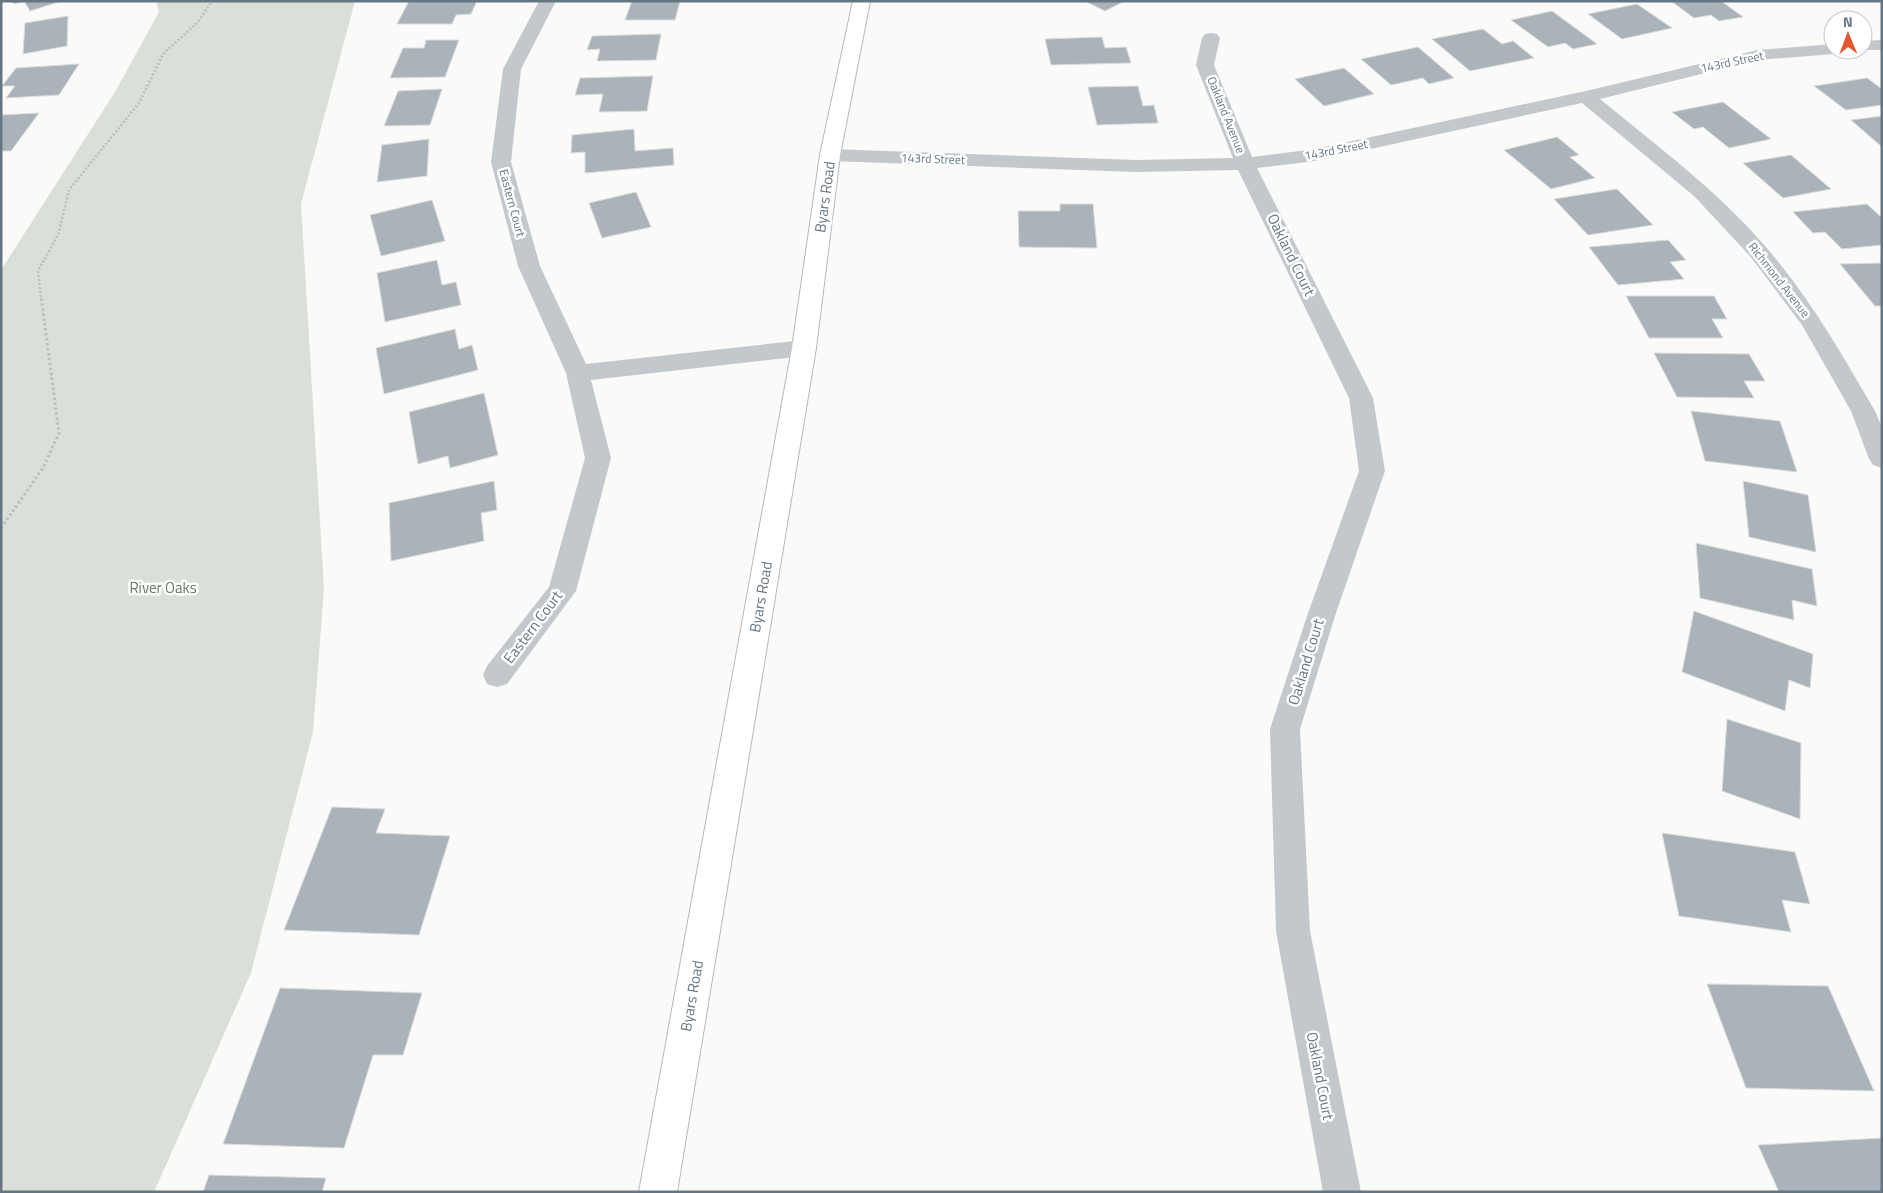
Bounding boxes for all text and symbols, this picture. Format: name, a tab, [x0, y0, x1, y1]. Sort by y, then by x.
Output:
north arrow	[1823, 10, 1873, 60]
text: N	[1843, 11, 1853, 32]
street label: 143rd Street	[1699, 45, 1766, 77]
street label: Oakland Avenue	[1202, 74, 1251, 156]
street label: 143rd Street	[1303, 134, 1370, 165]
street label: 143rd Street	[901, 148, 966, 169]
street label: Byars Road	[808, 160, 841, 234]
street label: Eastern Court	[494, 167, 531, 240]
street label: Oakland Court	[1262, 210, 1322, 301]
street label: Richmond Avenue	[1744, 238, 1815, 321]
street label: Byars Road	[743, 560, 778, 634]
park label: River Oaks	[129, 576, 197, 599]
street label: Eastern Court	[497, 585, 568, 668]
street label: Oakland Court	[1281, 615, 1330, 708]
street label: Byars Road	[674, 959, 709, 1033]
street label: Oakland Court	[1301, 1030, 1340, 1123]

